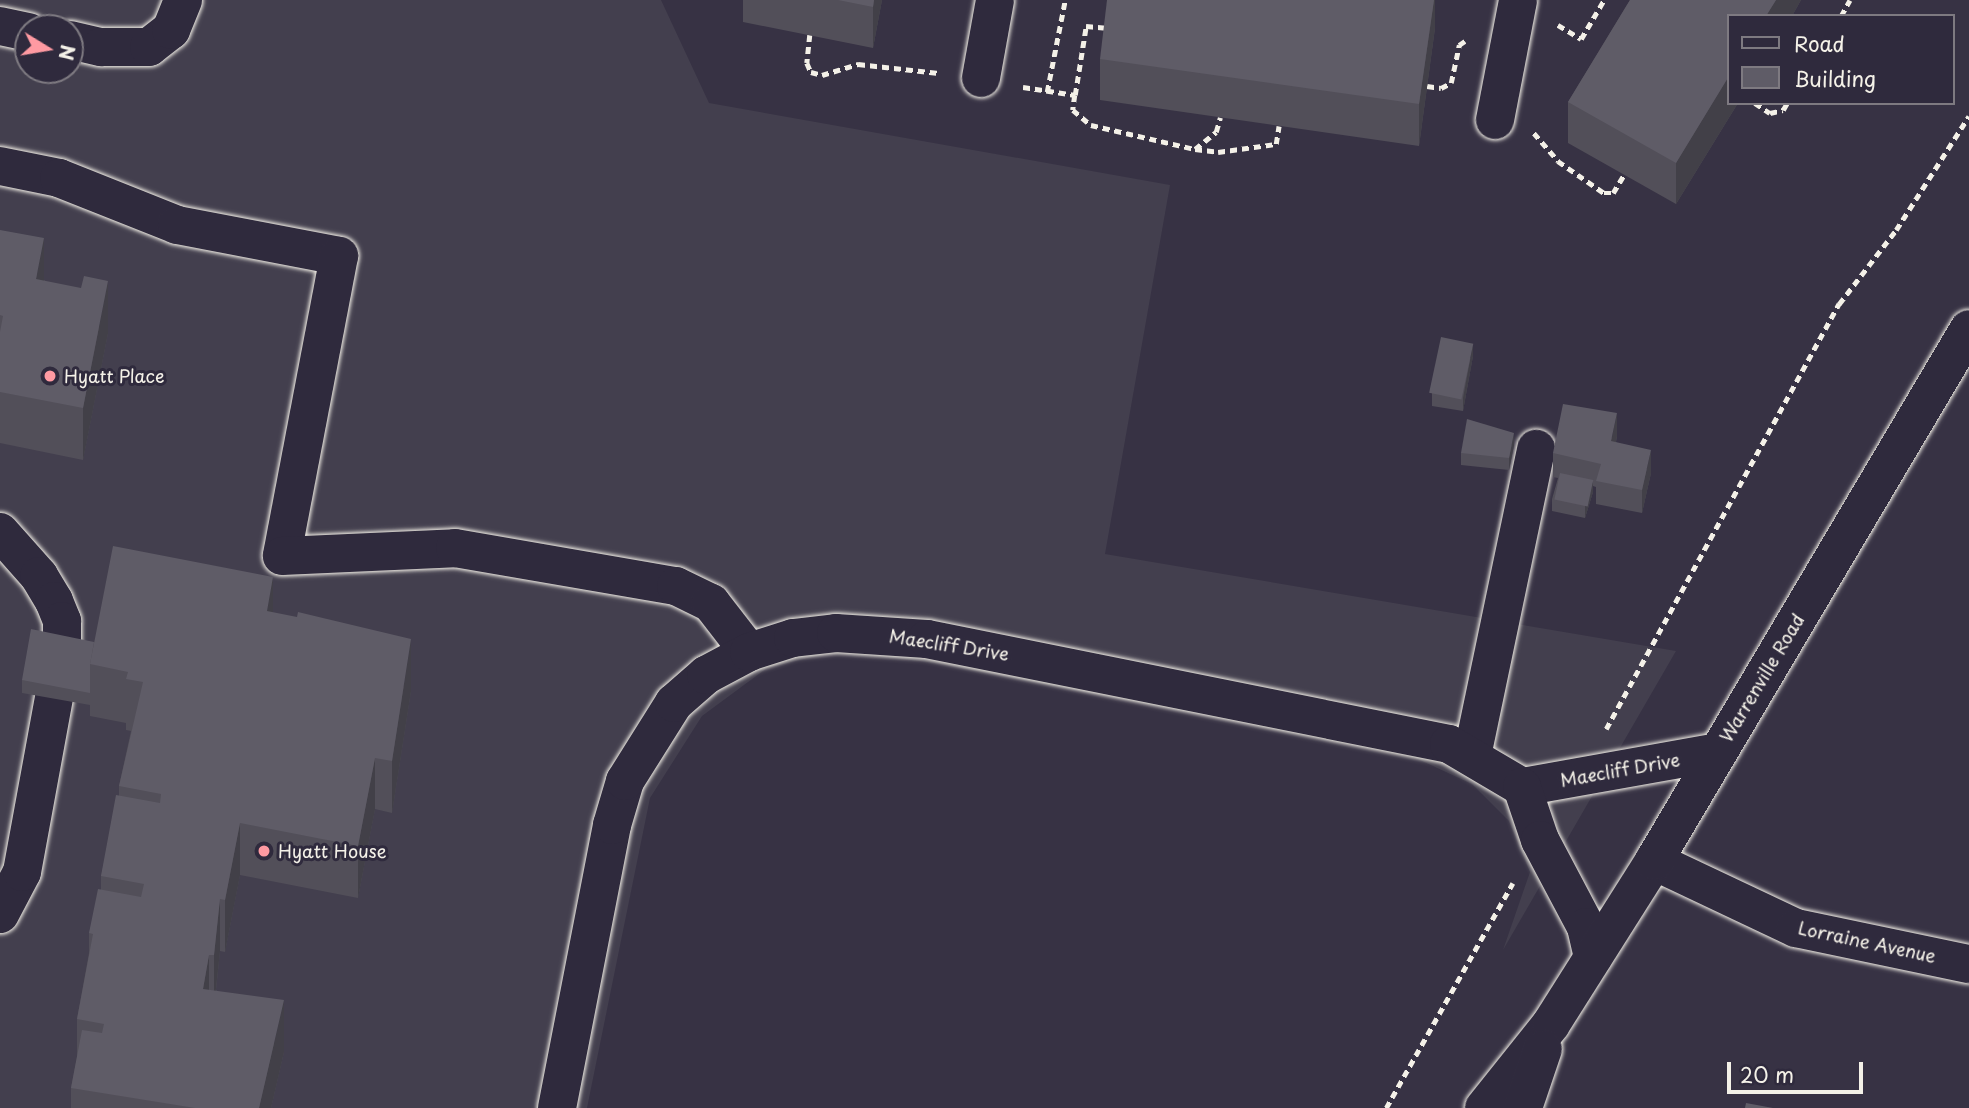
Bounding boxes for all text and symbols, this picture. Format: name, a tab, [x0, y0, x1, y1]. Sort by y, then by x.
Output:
north arrow	[14, 14, 84, 84]
legend	[1728, 14, 1955, 105]
text: Road	[1794, 27, 1845, 59]
text: N	[52, 43, 83, 63]
text: Building	[1794, 62, 1876, 94]
place label: Hyatt Place	[64, 365, 165, 387]
marker: Hyatt Place	[42, 368, 58, 384]
street label: Warrenville Road	[1715, 610, 1809, 746]
street label: Maecliff Drive	[887, 625, 1011, 665]
street label: Maecliff Drive	[1558, 749, 1682, 791]
place label: Hyatt House	[278, 840, 386, 862]
marker: Hyatt House	[256, 843, 272, 859]
street label: Lorraine Avenue	[1796, 917, 1938, 967]
scale bar	[1731, 1048, 1868, 1092]
text: 20 m	[1740, 1058, 1794, 1090]

